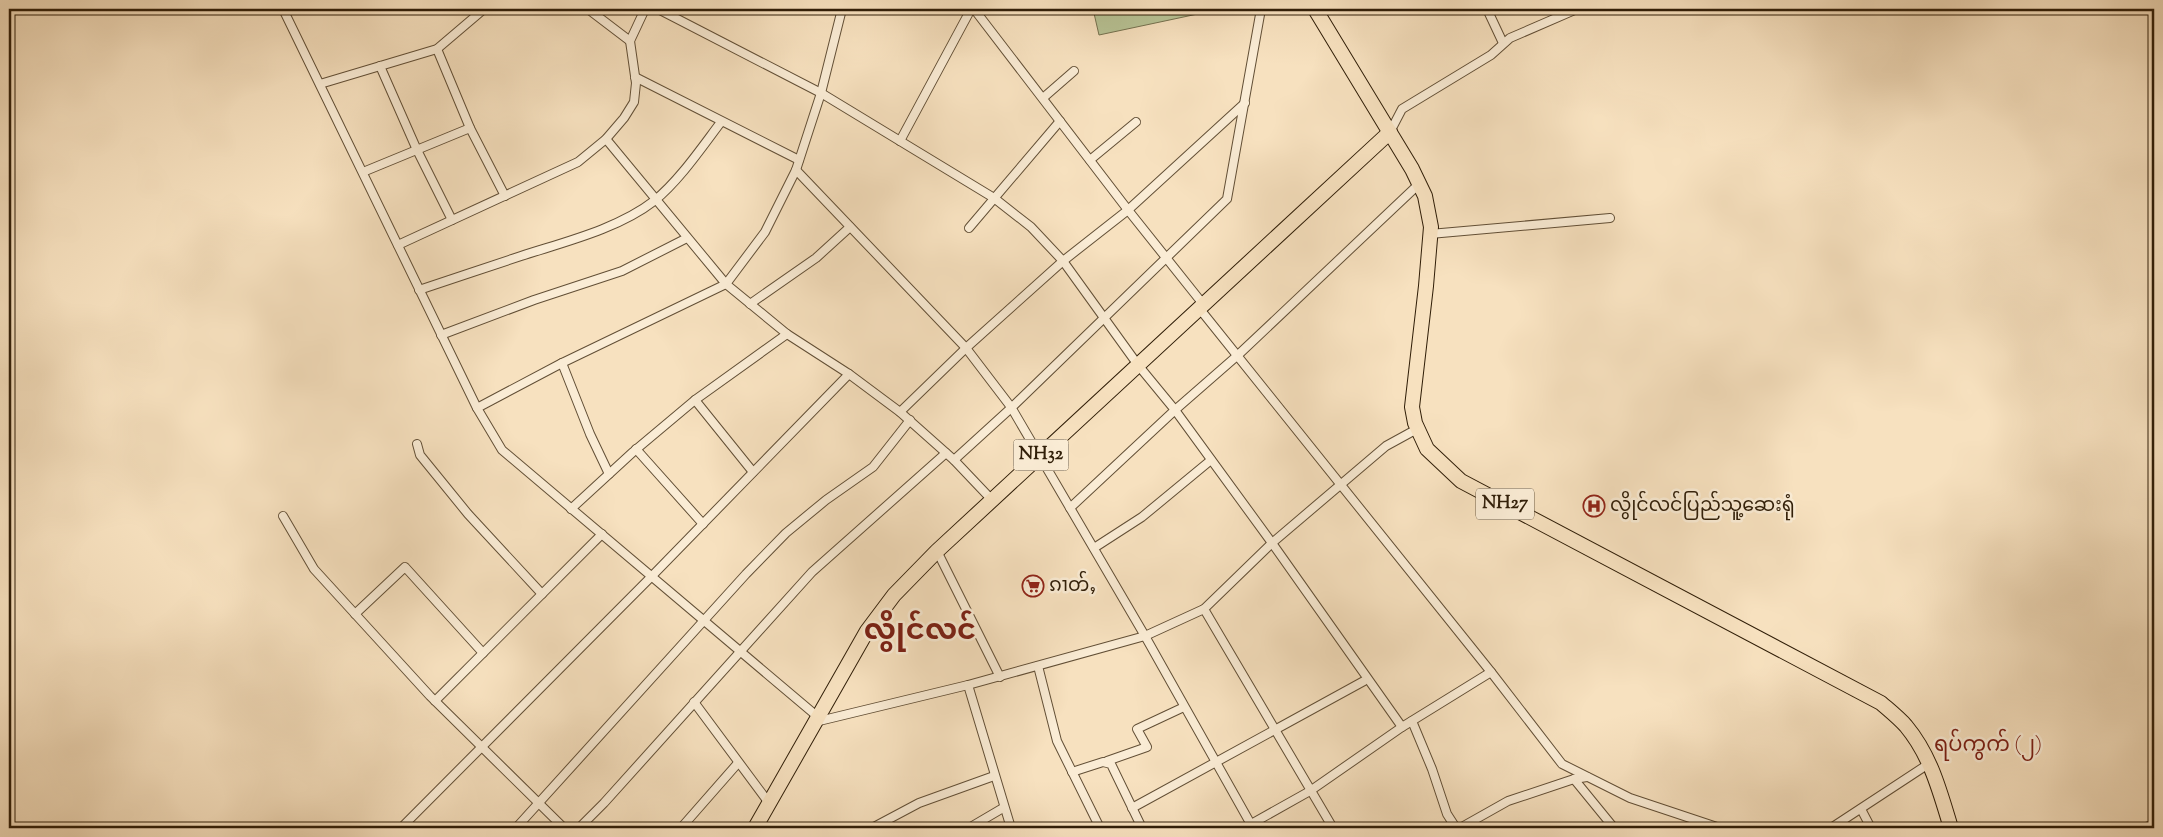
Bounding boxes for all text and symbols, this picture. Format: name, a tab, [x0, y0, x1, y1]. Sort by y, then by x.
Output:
road number: NH32	[1014, 440, 1068, 470]
road number: NH27	[1476, 488, 1534, 520]
place label: လွိုင်လင်ပြည်သူ့ဆေးရုံ	[1610, 490, 1795, 521]
hospital icon: လွိုင်လင်ပြည်သူ့ဆေးရုံ	[1582, 494, 1606, 518]
place label: ၵၢတ်ႇ	[1049, 570, 1096, 600]
supermarket icon: ၵၢတ်ႇ	[1021, 574, 1045, 598]
district label: လွိုင်လင်	[864, 610, 976, 653]
district label: ရပ်ကွက် (၂)	[1934, 728, 2042, 761]

